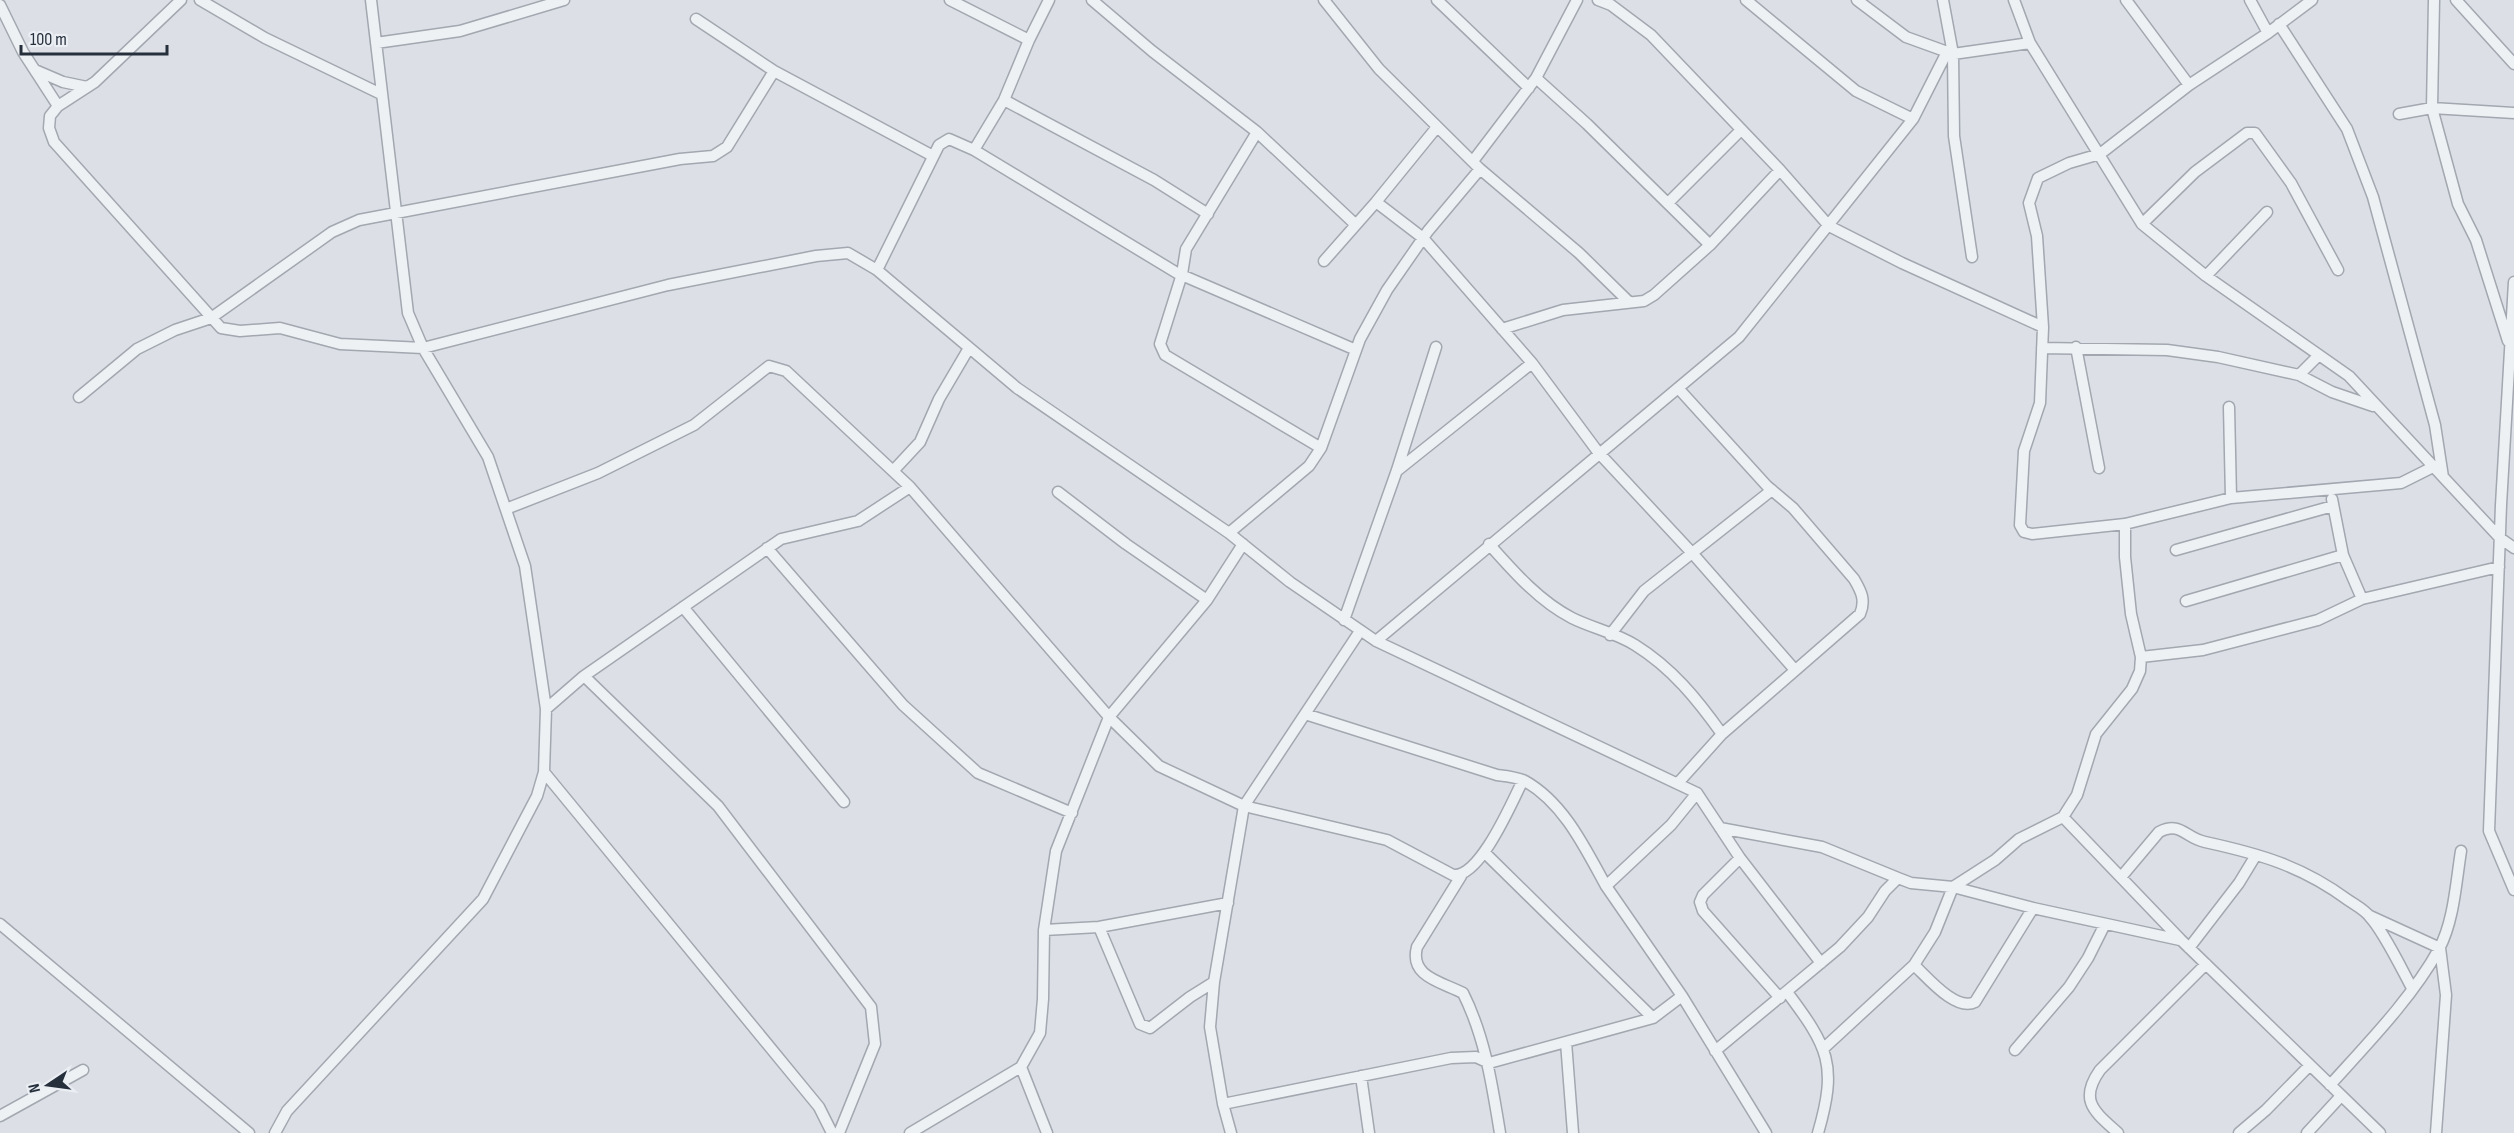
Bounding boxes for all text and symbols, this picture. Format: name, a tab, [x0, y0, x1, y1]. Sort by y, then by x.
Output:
scale bar	[21, 18, 166, 56]
text: 100 m	[30, 29, 67, 50]
north arrow	[18, 1055, 78, 1115]
text: N	[25, 1082, 45, 1094]

